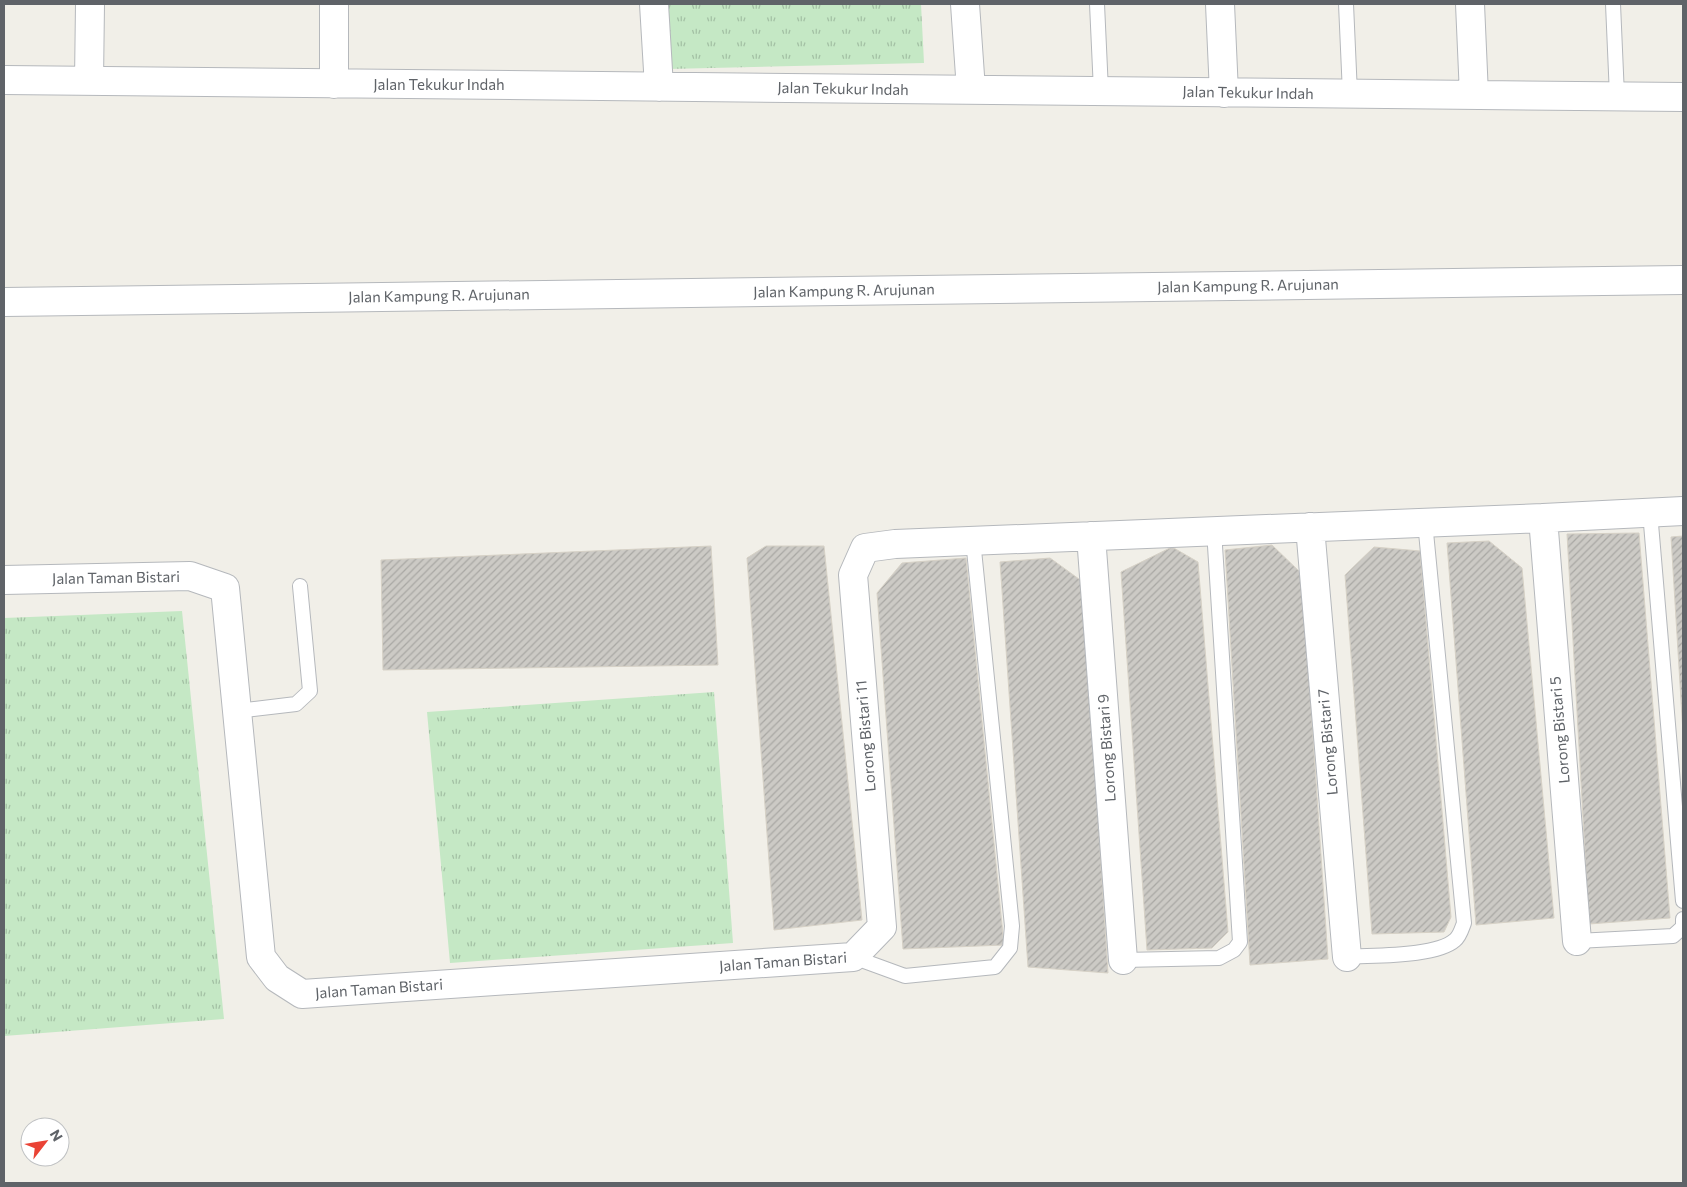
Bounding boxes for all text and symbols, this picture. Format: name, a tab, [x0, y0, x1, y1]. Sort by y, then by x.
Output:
street label: Jalan Tekukur Indah	[373, 75, 505, 93]
street label: Jalan Tekukur Indah	[777, 78, 909, 98]
street label: Jalan Tekukur Indah	[1182, 82, 1314, 102]
street label: Jalan Kampung R. Arujunan	[1157, 274, 1339, 296]
street label: Jalan Kampung R. Arujunan	[753, 279, 935, 301]
street label: Jalan Kampung R. Arujunan	[348, 284, 530, 306]
street label: Jalan Taman Bistari	[52, 567, 180, 587]
street label: Lorong Bistari 5	[1545, 676, 1573, 784]
street label: Lorong Bistari 11	[851, 680, 879, 793]
street label: Lorong Bistari 7	[1313, 688, 1341, 796]
street label: Lorong Bistari 9	[1093, 694, 1119, 803]
street label: Jalan Taman Bistari	[718, 948, 847, 974]
street label: Jalan Taman Bistari	[314, 975, 443, 1001]
north arrow	[20, 1117, 70, 1167]
text: N	[47, 1126, 67, 1144]

